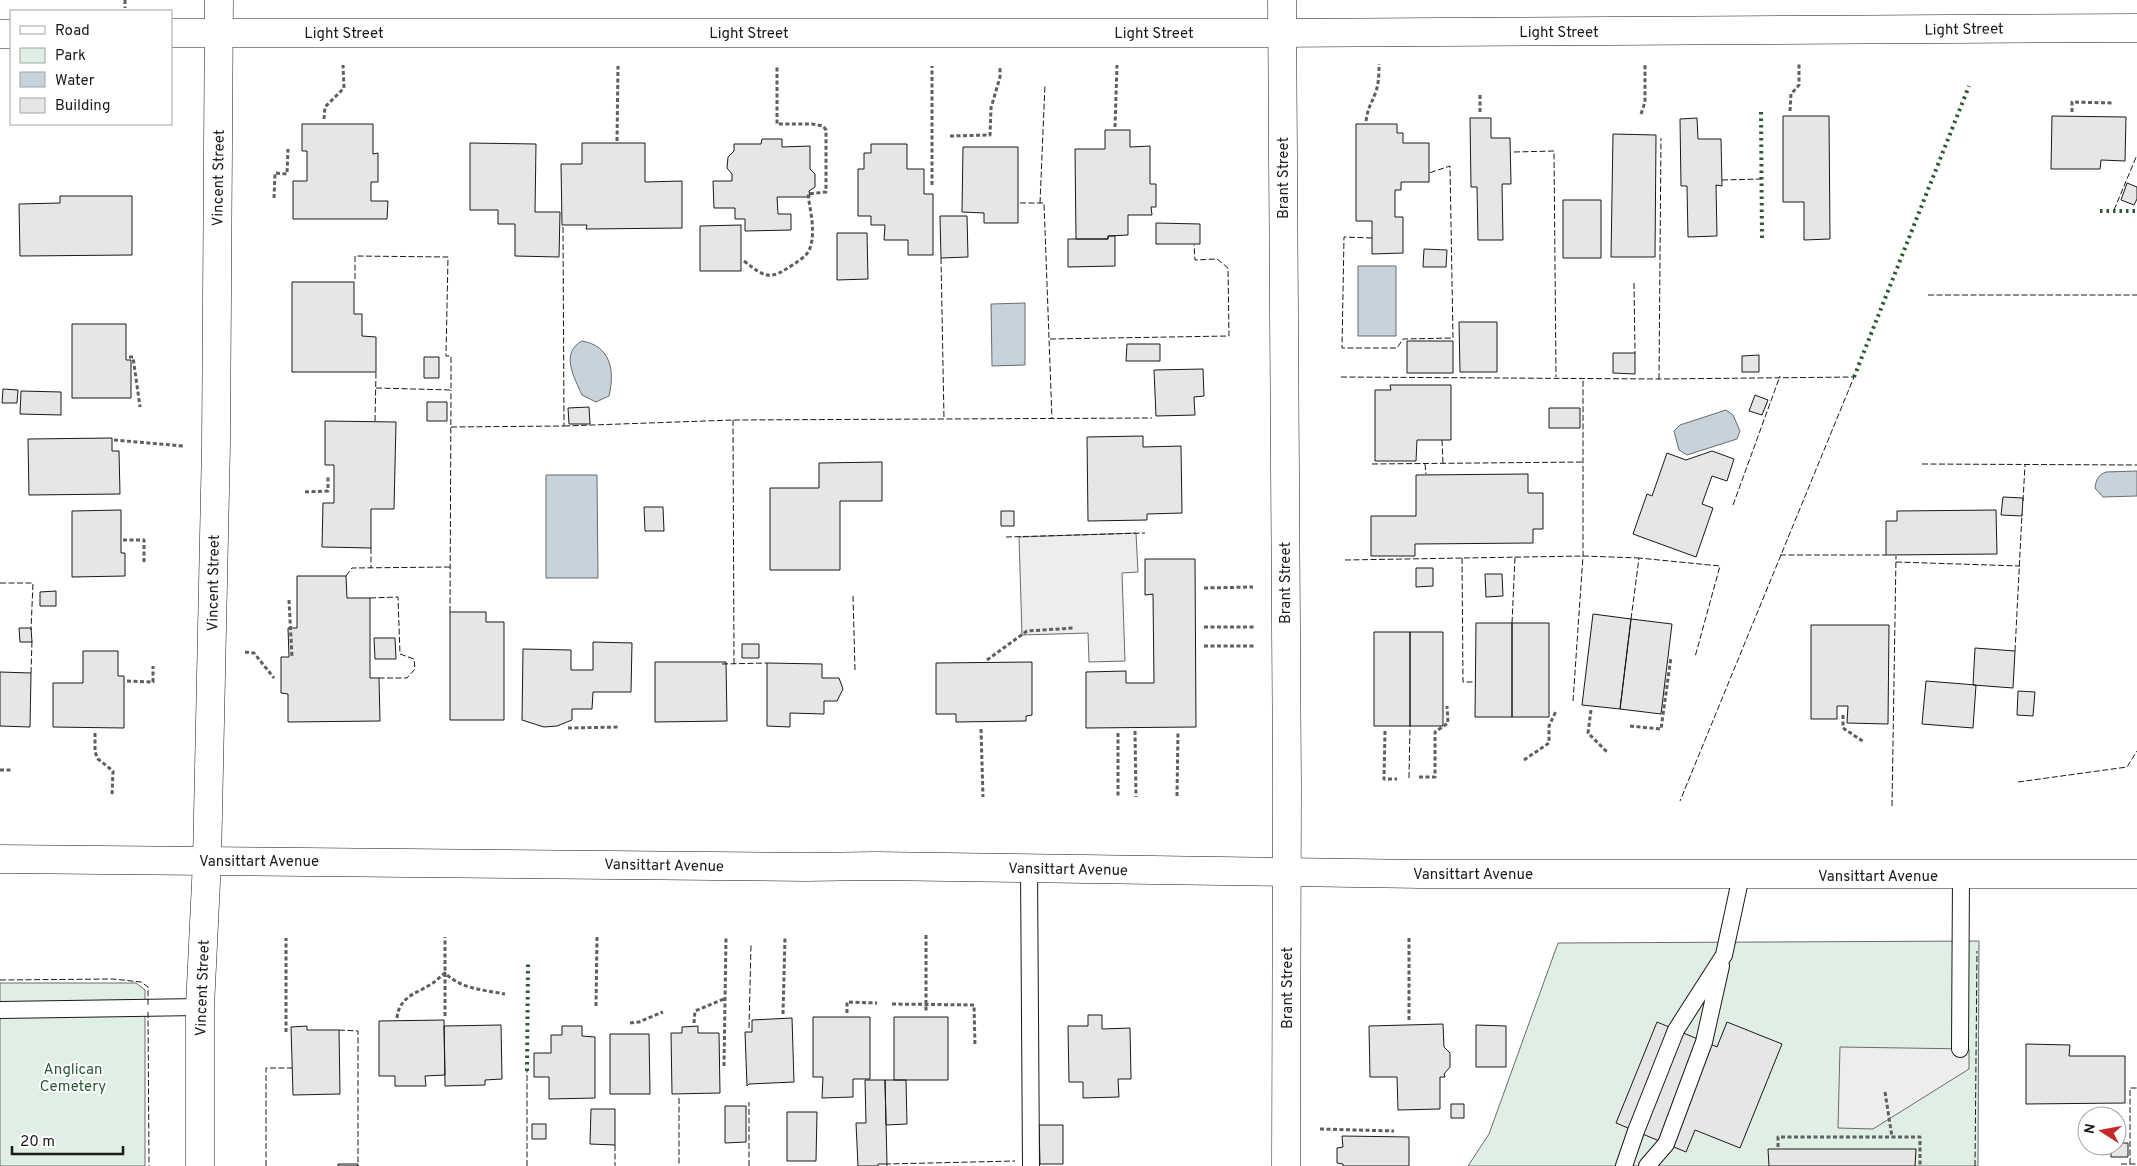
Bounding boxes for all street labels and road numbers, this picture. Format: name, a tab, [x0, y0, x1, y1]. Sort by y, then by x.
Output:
street label: Light Street	[1924, 20, 2004, 41]
street label: Light Street	[1519, 24, 1599, 43]
street label: Light Street	[304, 25, 384, 44]
street label: Light Street	[709, 25, 789, 44]
street label: Light Street	[1114, 25, 1194, 44]
street label: Vincent Street	[209, 129, 230, 227]
street label: Brant Street	[1275, 137, 1294, 219]
street label: Vincent Street	[204, 534, 225, 632]
street label: Brant Street	[1277, 542, 1296, 624]
street label: Vansittart Avenue	[199, 853, 319, 872]
street label: Vansittart Avenue	[604, 856, 724, 877]
street label: Vansittart Avenue	[1008, 860, 1128, 881]
street label: Vansittart Avenue	[1413, 866, 1533, 885]
street label: Vansittart Avenue	[1818, 868, 1938, 887]
street label: Vincent Street	[192, 939, 215, 1037]
street label: Brant Street	[1279, 947, 1298, 1029]

